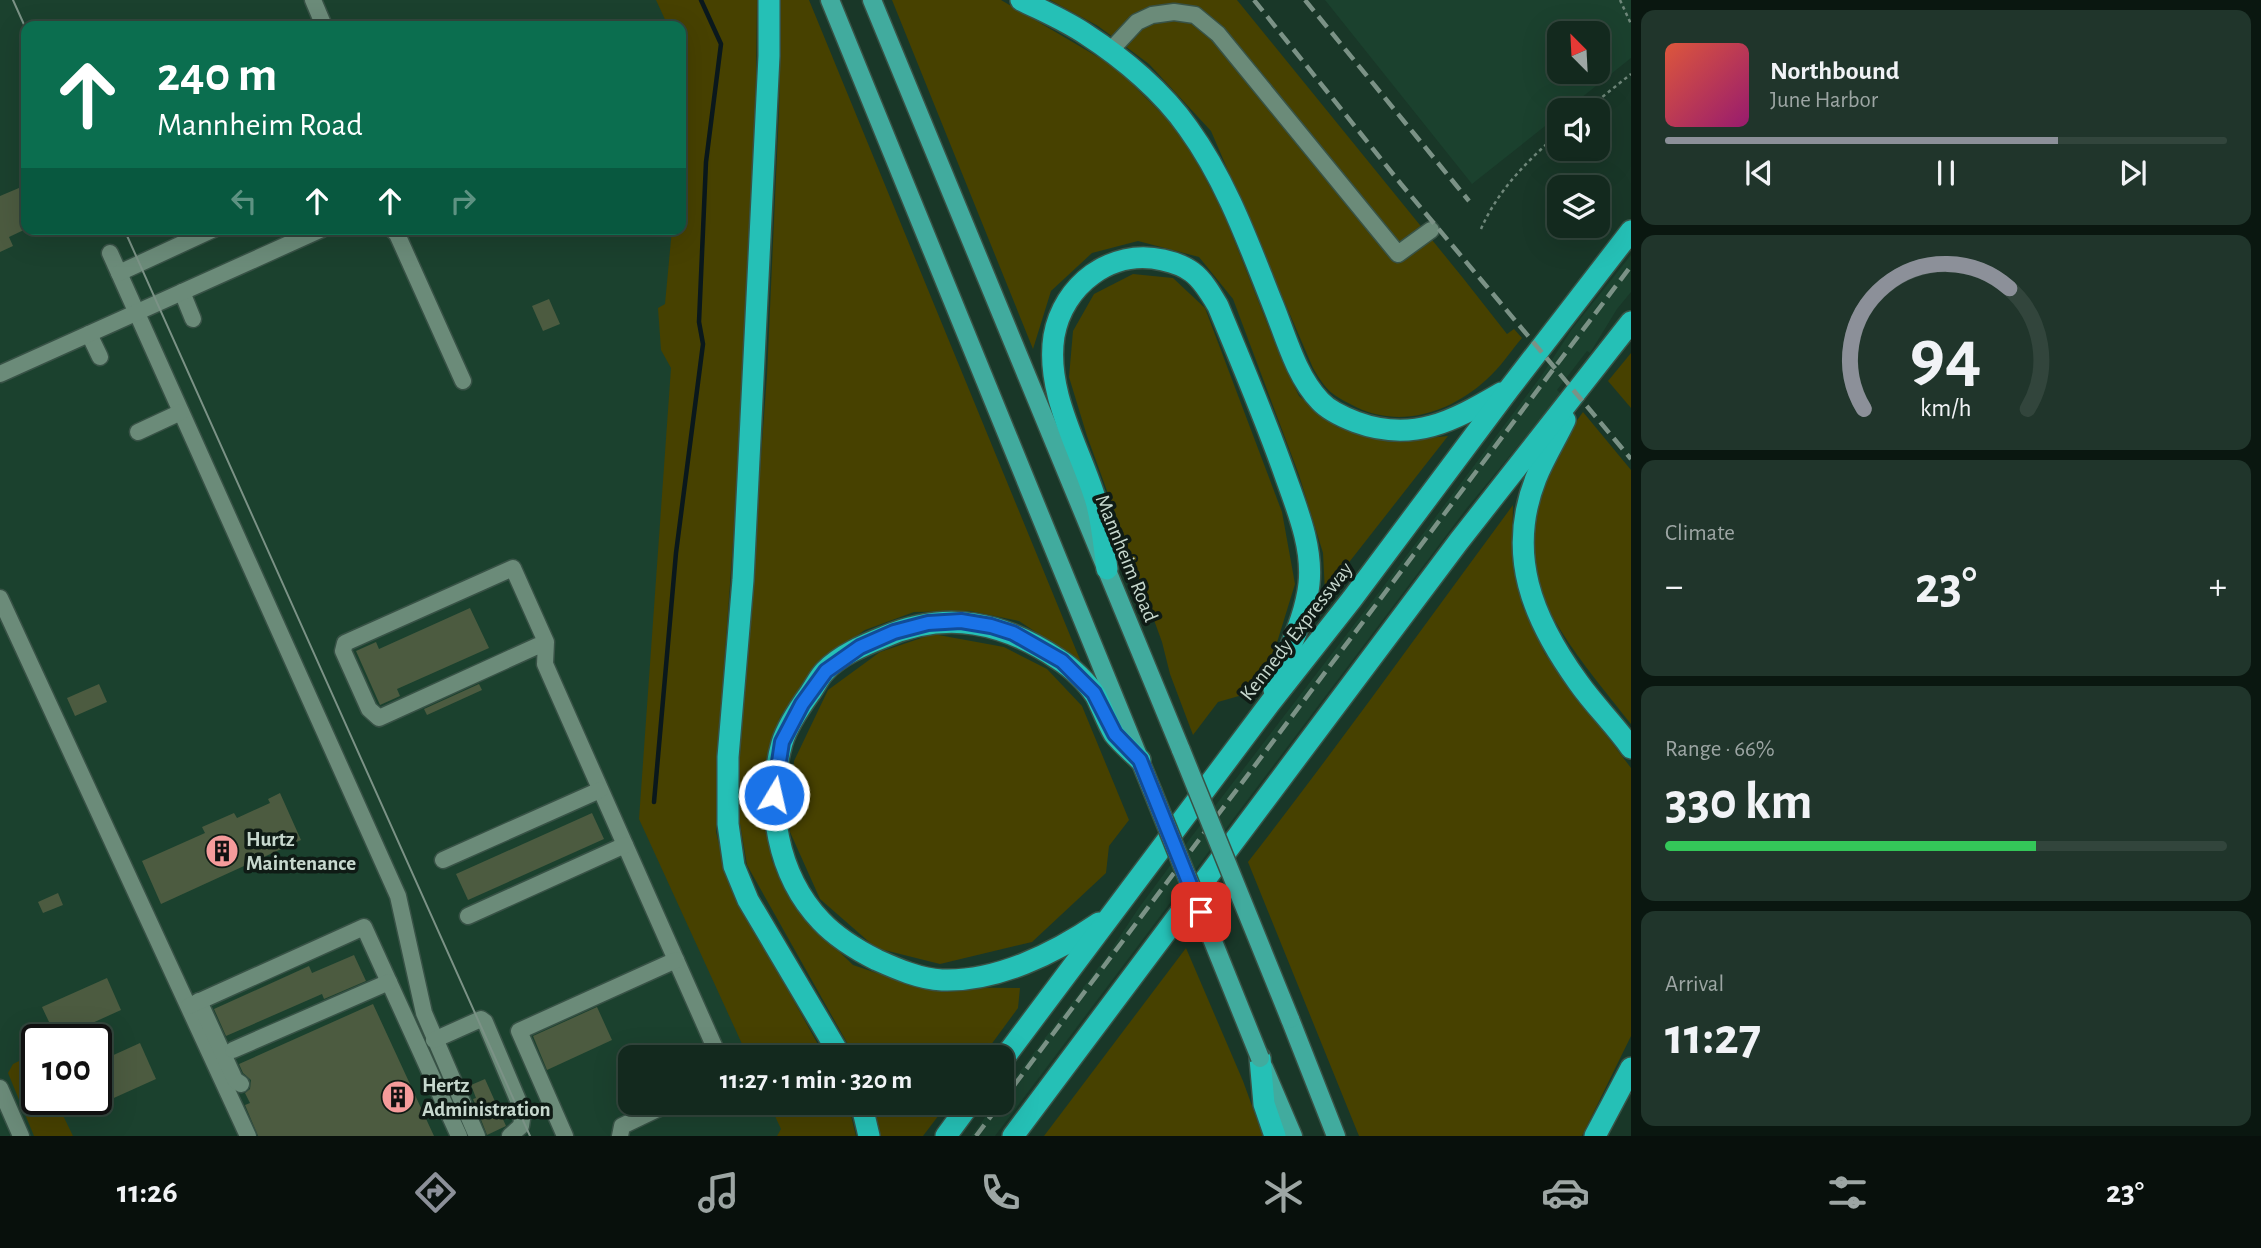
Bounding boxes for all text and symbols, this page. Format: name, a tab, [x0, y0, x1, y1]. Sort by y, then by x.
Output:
north arrow	[1547, 21, 1610, 84]
map controls	[1547, 21, 1610, 238]
icon: ahead	[42, 49, 133, 140]
text: 240 m	[157, 51, 277, 100]
text: Northbound	[1770, 58, 1899, 84]
text: June Harbor	[1770, 89, 1878, 112]
button: sound	[1547, 98, 1610, 161]
text: Mannheim Road	[157, 109, 363, 141]
icon: previous	[1740, 154, 1778, 192]
icon: pause	[1927, 154, 1965, 192]
icon: next	[2114, 154, 2152, 192]
button: layers	[1547, 175, 1610, 238]
icon: left	[225, 182, 263, 220]
icon: ahead	[298, 182, 336, 220]
icon: ahead	[371, 182, 409, 220]
icon: right	[444, 182, 482, 220]
text: 94	[1910, 321, 1982, 394]
text: km/h	[1920, 396, 1972, 421]
street label: Mannheim Road	[1092, 492, 1162, 625]
text: Climate	[1665, 522, 1735, 545]
street label: Kennedy Expressway	[1236, 558, 1357, 704]
text: 23°	[1915, 560, 1977, 612]
text: −	[1665, 568, 1683, 606]
text: +	[2209, 568, 2227, 606]
text: Range · 66%	[1665, 738, 1775, 761]
position arrow	[737, 758, 811, 832]
text: 330 km	[1665, 776, 1812, 828]
place label: Hurtz Maintenance	[246, 829, 356, 874]
building icon: Hurtz Maintenance	[203, 832, 241, 870]
pin	[1171, 882, 1231, 942]
icon: arrive	[1182, 893, 1220, 931]
text: Arrival	[1665, 973, 1724, 996]
text: 11:27	[1665, 1011, 1761, 1063]
speed limit sign: 100	[21, 1024, 112, 1115]
text: 11:27 · 1 min · 320 m	[720, 1067, 912, 1093]
place label: Hertz Administration	[422, 1075, 551, 1120]
building icon: Hertz Administration	[379, 1078, 417, 1116]
icon: directions	[411, 1168, 460, 1217]
icon: music	[694, 1168, 743, 1217]
icon: phone	[976, 1168, 1025, 1217]
icon: climate	[1259, 1168, 1308, 1217]
icon: car	[1541, 1168, 1590, 1217]
icon: filters	[1823, 1168, 1872, 1217]
text: 11:26	[117, 1176, 178, 1208]
text: 23°	[2106, 1176, 2144, 1208]

